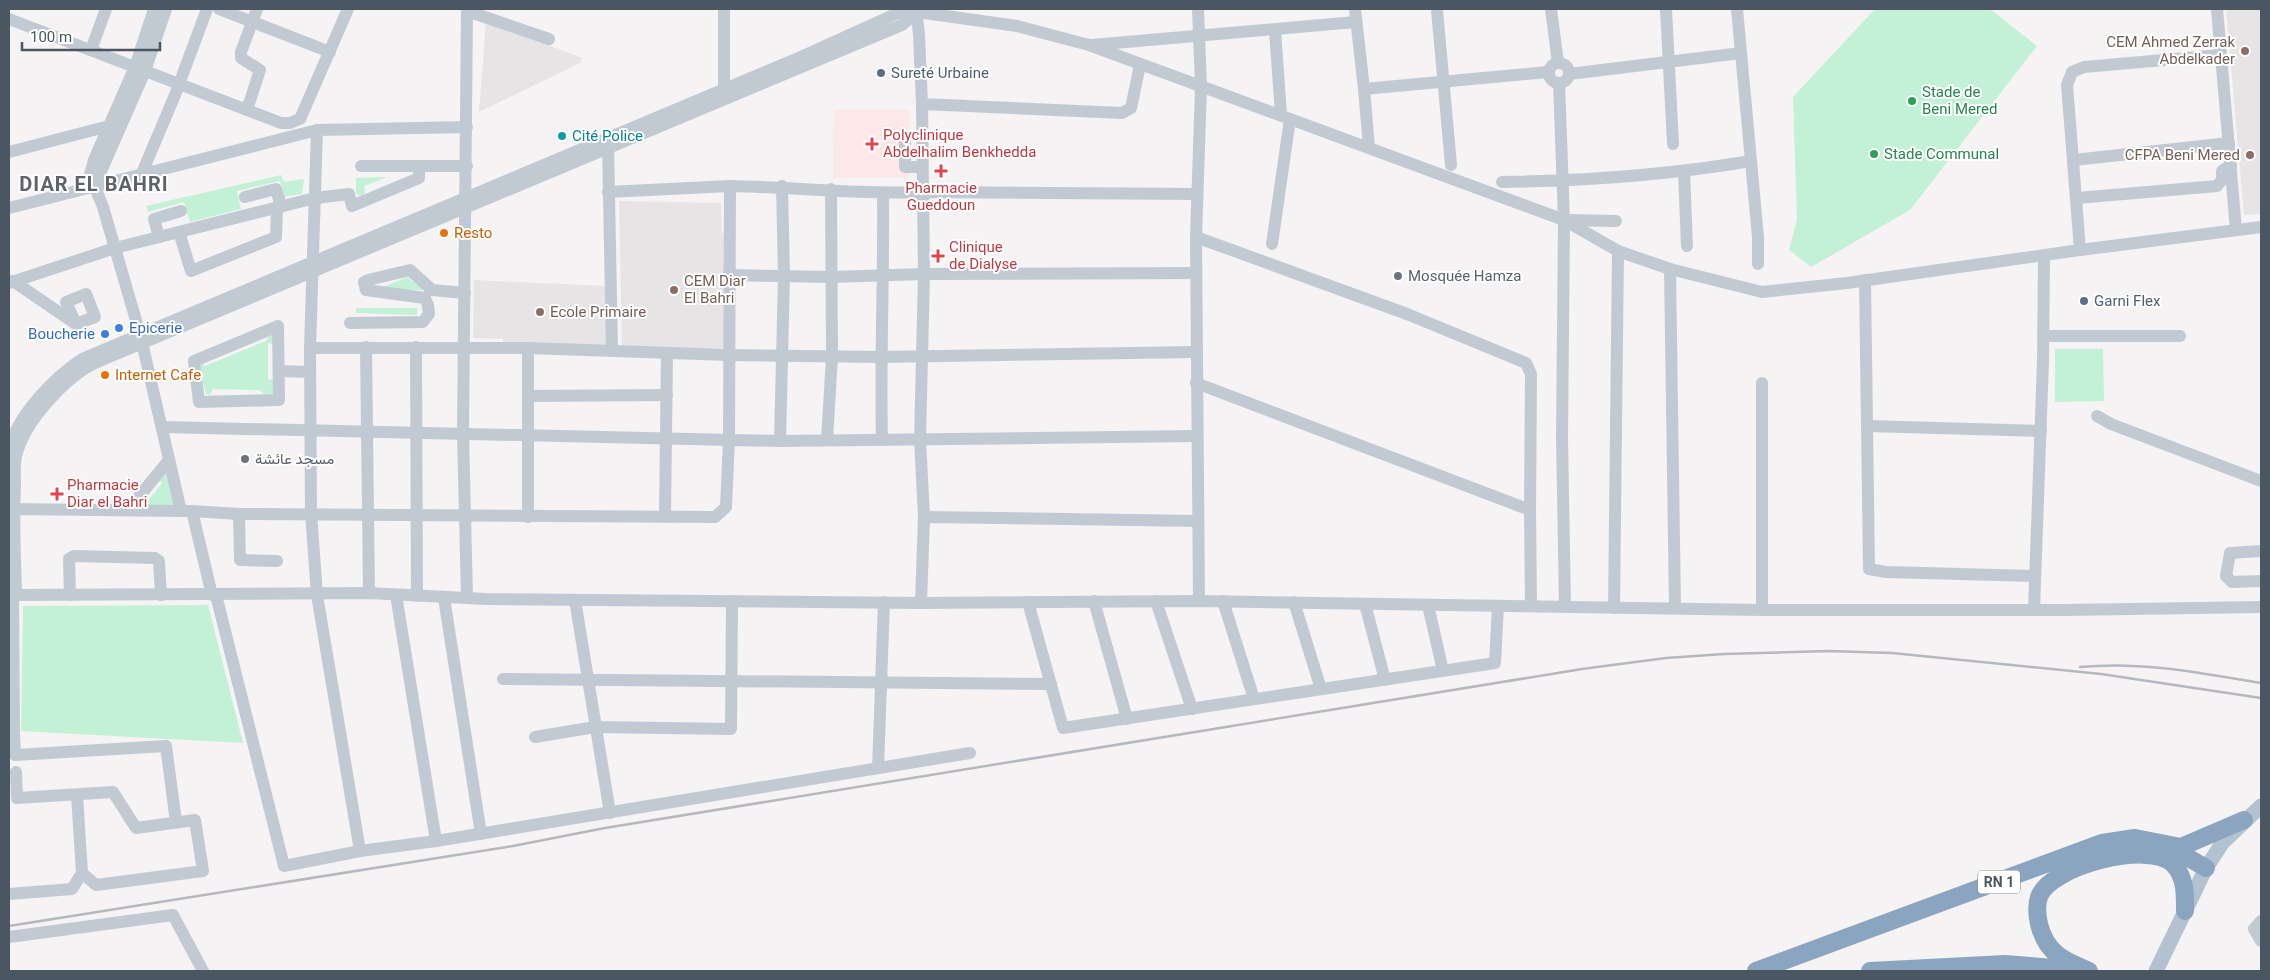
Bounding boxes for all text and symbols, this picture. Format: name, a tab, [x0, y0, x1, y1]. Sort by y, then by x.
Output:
scale bar	[22, 20, 160, 52]
text: 100 m	[30, 28, 72, 46]
place label: CEM Ahmed Zerrak Abdelkader	[2106, 33, 2235, 68]
marker: CEM Ahmed Zerrak Abdelkader	[2239, 45, 2251, 57]
place label: Sureté Urbaine	[891, 64, 989, 82]
marker: Sureté Urbaine	[875, 67, 887, 79]
place label: Stade de Beni Mered	[1922, 83, 1997, 118]
marker: Stade de Beni Mered	[1906, 95, 1918, 107]
place label: Polyclinique Abdelhalim Benkhedda	[883, 126, 1036, 161]
place label: Cité Police	[572, 127, 643, 145]
marker: Cité Police	[556, 130, 568, 142]
marker: Polyclinique Abdelhalim Benkhedda	[865, 137, 879, 151]
place label: Stade Communal	[1884, 145, 1999, 163]
place label: CFPA Beni Mered	[2125, 146, 2240, 164]
marker: Stade Communal	[1868, 148, 1880, 160]
marker: CFPA Beni Mered	[2244, 149, 2256, 161]
marker: Pharmacie Gueddoun	[935, 165, 947, 177]
district label: DIAR EL BAHRI	[19, 172, 169, 196]
place label: Pharmacie Gueddoun	[905, 179, 977, 214]
place label: Resto	[454, 224, 492, 242]
marker: Resto	[438, 227, 450, 239]
place label: Clinique de Dialyse	[949, 238, 1017, 273]
marker: Clinique de Dialyse	[931, 249, 945, 263]
place label: Mosquée Hamza	[1408, 267, 1521, 285]
marker: Mosquée Hamza	[1392, 270, 1404, 282]
place label: CEM Diar El Bahri	[684, 272, 746, 307]
marker: CEM Diar El Bahri	[668, 284, 680, 296]
place label: Garni Flex	[2094, 292, 2161, 310]
marker: Garni Flex	[2078, 295, 2090, 307]
place label: Ecole Primaire	[550, 303, 646, 321]
marker: Ecole Primaire	[534, 306, 546, 318]
place label: Epicerie	[129, 319, 182, 337]
marker: Epicerie	[113, 322, 125, 334]
place label: Boucherie	[28, 325, 95, 343]
marker: Boucherie	[99, 328, 111, 340]
place label: Internet Cafe	[115, 366, 201, 384]
marker: Internet Cafe	[99, 369, 111, 381]
place label: مسجد عائشة	[255, 450, 334, 468]
marker: مسجد عائشة	[239, 453, 251, 465]
place label: Pharmacie Diar el Bahri	[67, 476, 147, 511]
marker: Pharmacie Diar el Bahri	[51, 488, 63, 500]
road number: RN 1	[1978, 870, 2020, 894]

